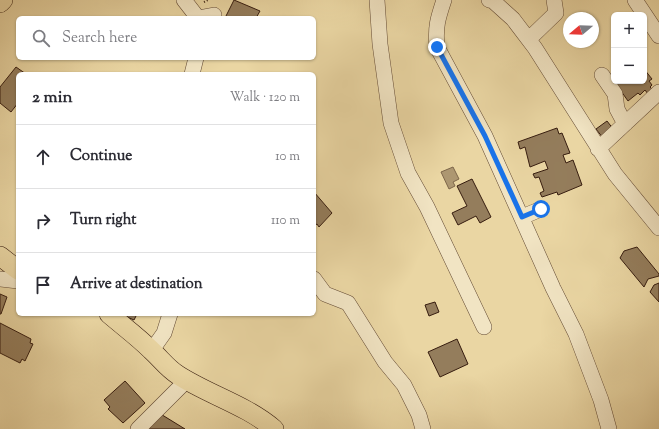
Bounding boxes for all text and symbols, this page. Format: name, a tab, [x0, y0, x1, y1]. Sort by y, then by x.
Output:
north arrow	[563, 12, 599, 48]
map controls	[611, 12, 647, 84]
button: +	[611, 12, 647, 48]
search box	[16, 16, 316, 60]
icon: search	[30, 27, 52, 49]
text: Search here	[62, 28, 137, 49]
route end	[428, 38, 446, 56]
button: −	[611, 48, 647, 84]
text: 2 min	[32, 86, 73, 110]
text: Walk · 120 m	[230, 89, 300, 107]
icon: ahead	[32, 146, 54, 168]
text: Continue	[70, 146, 132, 167]
text: 10 m	[275, 148, 300, 166]
route start	[532, 200, 550, 218]
icon: right	[32, 210, 54, 232]
text: Turn right	[70, 210, 136, 231]
text: 110 m	[271, 212, 300, 230]
icon: arrive	[32, 274, 54, 296]
text: Arrive at destination	[70, 274, 203, 295]

